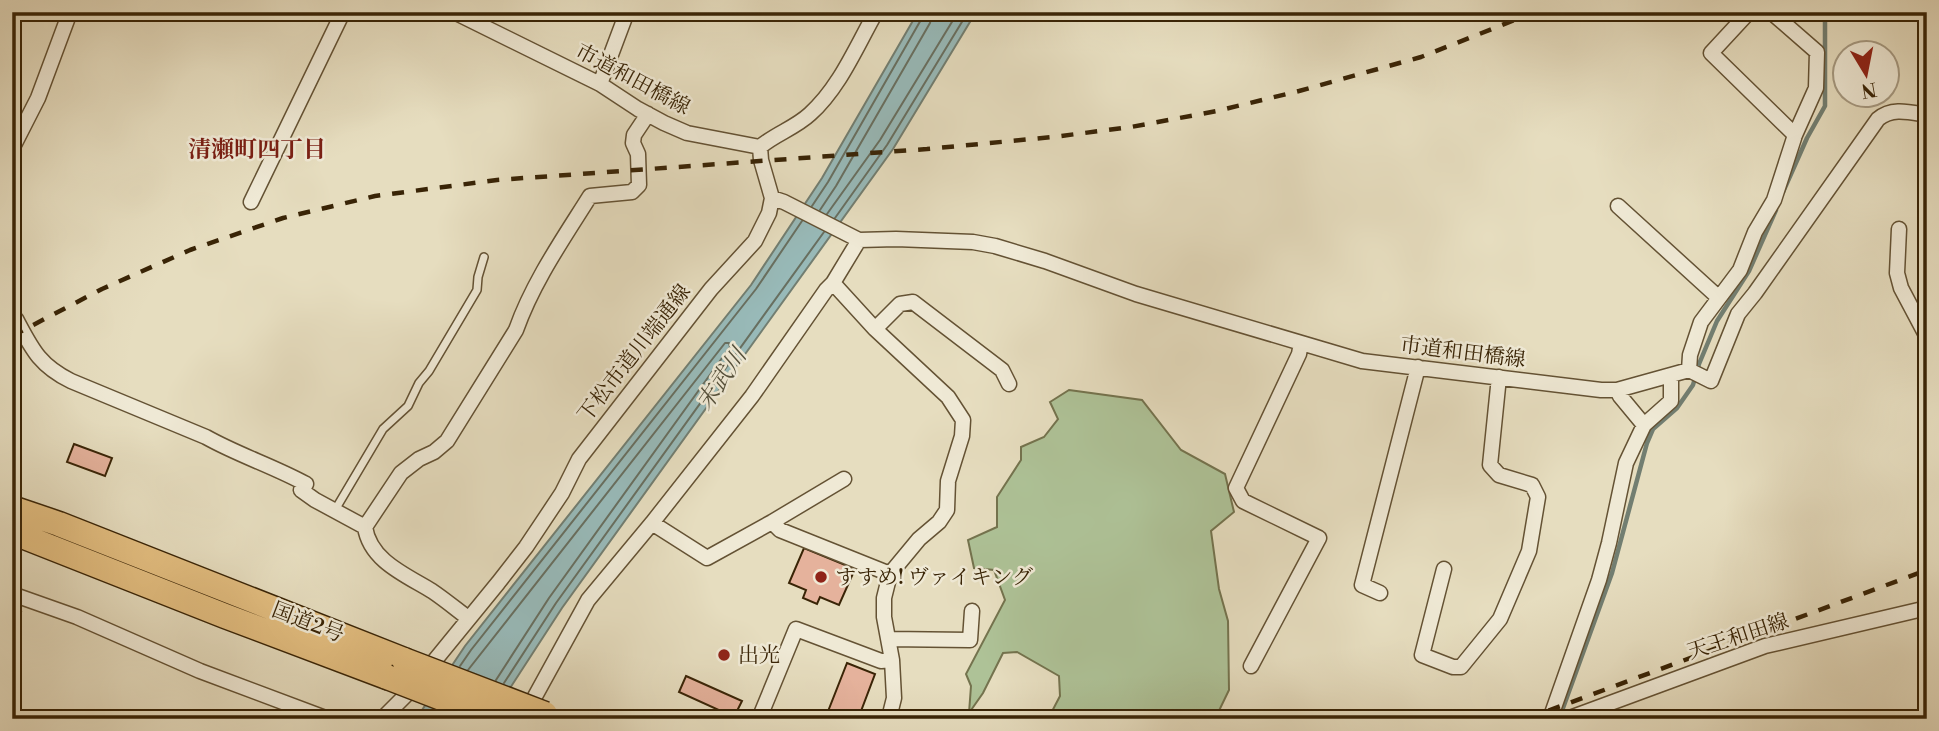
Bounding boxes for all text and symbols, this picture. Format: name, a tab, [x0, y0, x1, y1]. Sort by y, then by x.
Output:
north arrow	[1830, 38, 1900, 108]
street label: 市道和田橋線	[571, 39, 694, 121]
text: N	[1859, 77, 1878, 103]
district label: 清瀬町四丁目	[188, 136, 326, 164]
street label: 下松市道川端通線	[573, 279, 697, 428]
street label: 市道和田橋線	[1399, 332, 1527, 374]
water label: 末武川	[691, 341, 754, 416]
place label: すすめ! ヴァイキング	[835, 565, 1033, 591]
marker: すすめ! ヴァイキング	[813, 569, 829, 585]
street label: 国道2号	[268, 597, 347, 649]
street label: 天王和田線	[1684, 608, 1792, 666]
place label: 出光	[738, 643, 780, 669]
marker: 出光	[716, 647, 732, 663]

